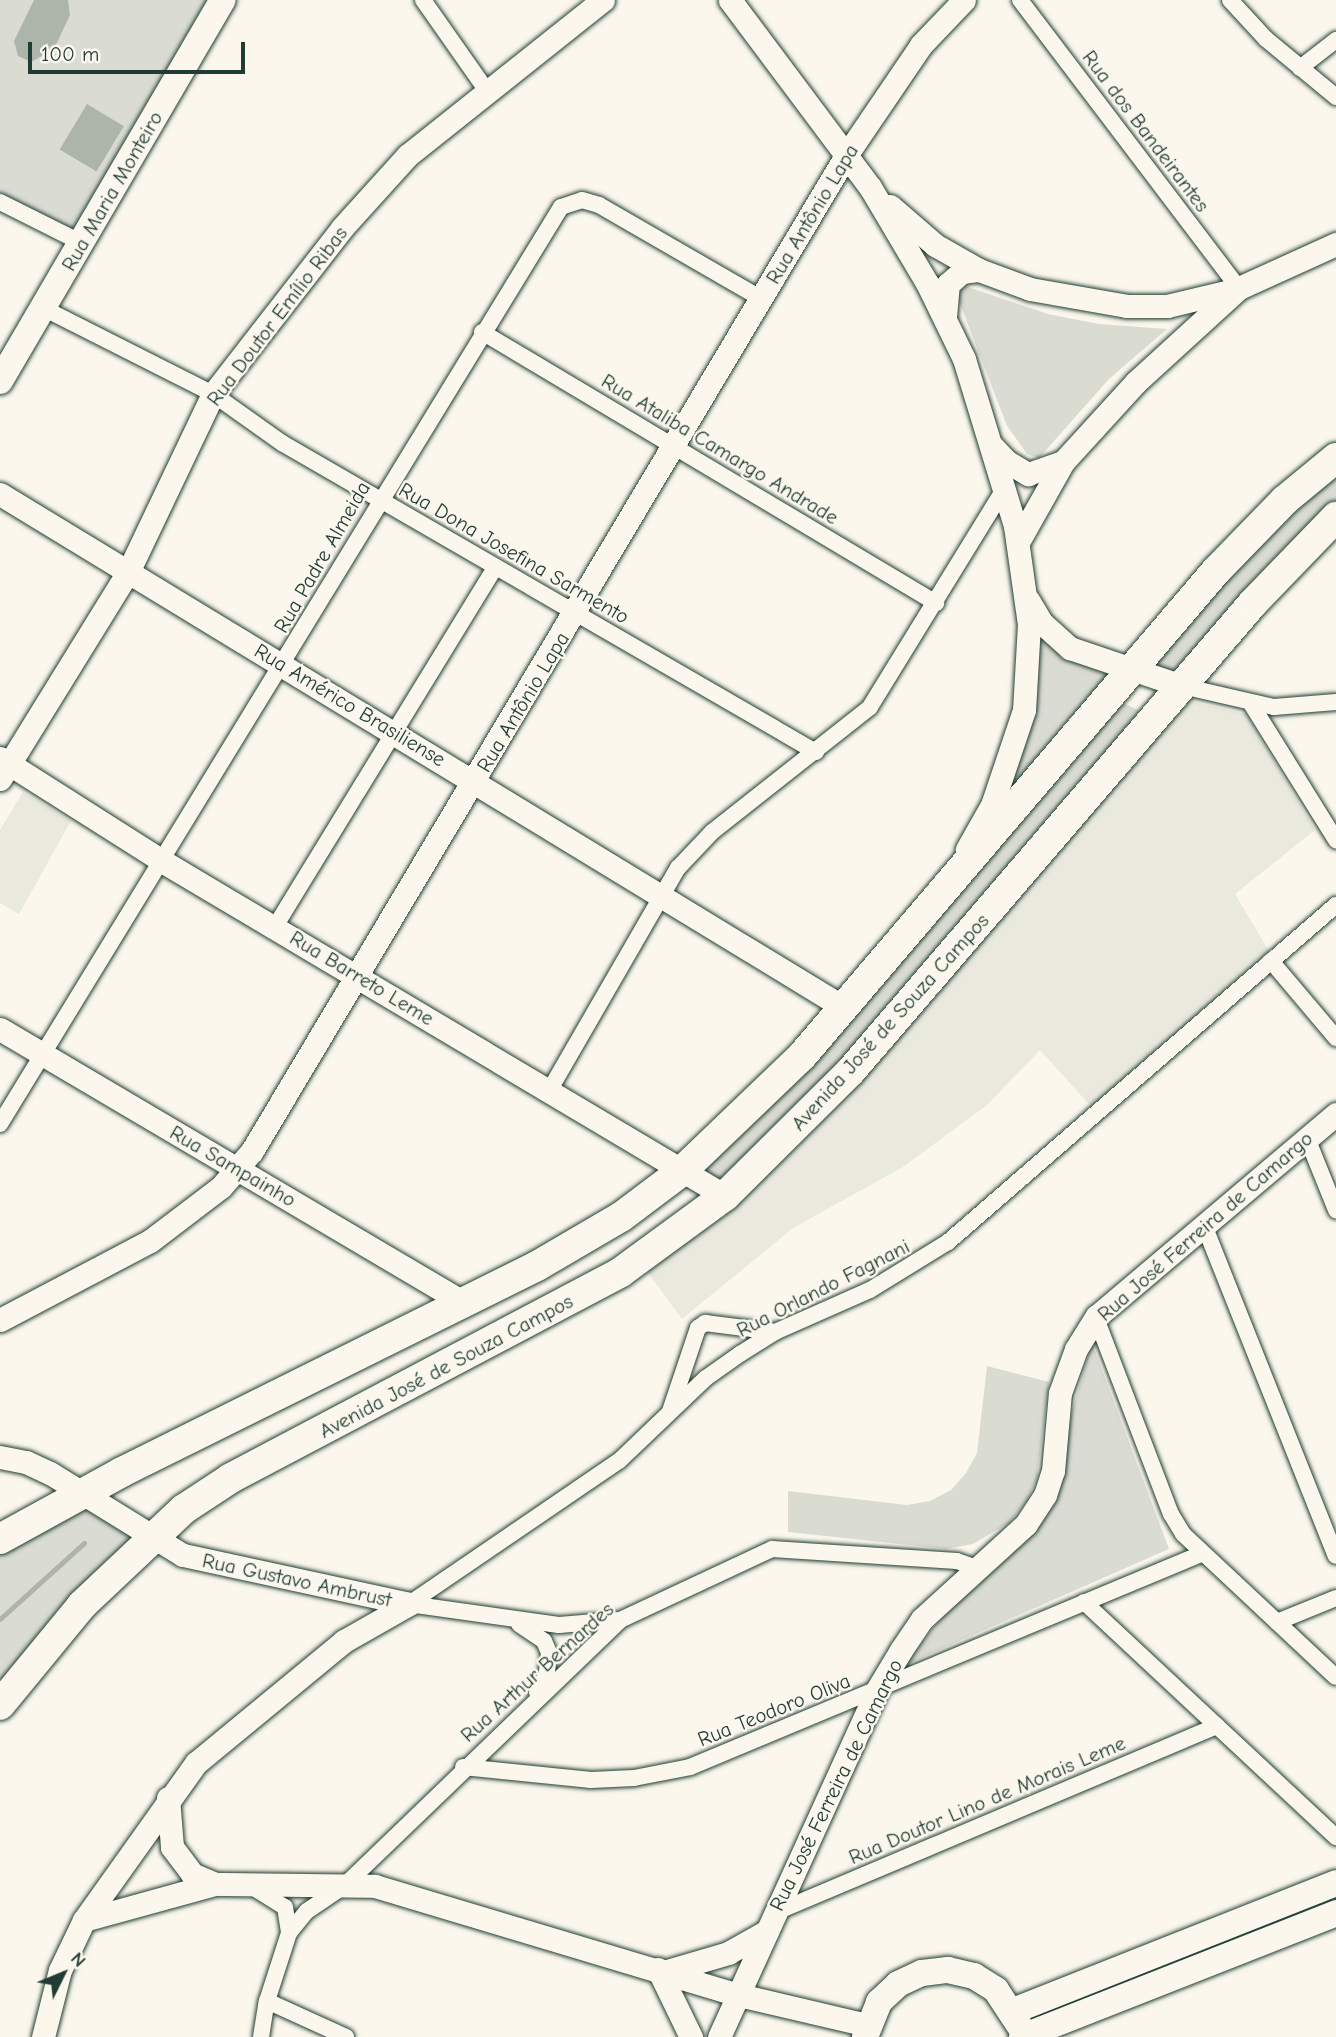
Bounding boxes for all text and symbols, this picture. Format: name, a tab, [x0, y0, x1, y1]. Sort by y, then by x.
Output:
scale bar	[32, 28, 248, 72]
text: 100 m	[41, 42, 99, 66]
street label: Rua dos Bandeirantes	[1077, 45, 1215, 217]
street label: Rua Maria Monteiro	[56, 107, 168, 275]
street label: Rua Antônio Lapa	[760, 139, 864, 289]
street label: Rua Doutor Emílio Ribas	[201, 221, 353, 411]
street label: Rua Ataliba Camargo Andrade	[597, 368, 843, 530]
street label: Rua Padre Almeida	[268, 477, 376, 637]
street label: Rua Dona Josefina Sarmento	[394, 477, 634, 629]
street label: Rua Antônio Lapa	[471, 627, 575, 777]
street label: Rua Américo Brasiliense	[250, 638, 450, 772]
street label: Avenida José de Souza Campos	[786, 908, 994, 1136]
street label: Rua Barreto Leme	[285, 925, 439, 1031]
street label: Rua Sampainho	[165, 1120, 301, 1212]
street label: Rua José Ferreira de Camargo	[1092, 1126, 1318, 1326]
street label: Rua Orlando Fagnani	[732, 1233, 914, 1343]
street label: Avenida José de Souza Campos	[315, 1288, 577, 1444]
street label: Rua Gustavo Ambrust	[200, 1548, 394, 1612]
street label: Rua Arthur Bernardes	[455, 1597, 619, 1747]
street label: Rua José Ferreira de Camargo	[764, 1655, 908, 1915]
street label: Rua Teodoro Oliva	[694, 1668, 854, 1752]
street label: Rua Doutor Lino de Morais Leme	[845, 1730, 1129, 1870]
north arrow	[28, 1939, 98, 2009]
text: N	[66, 1948, 91, 1972]

